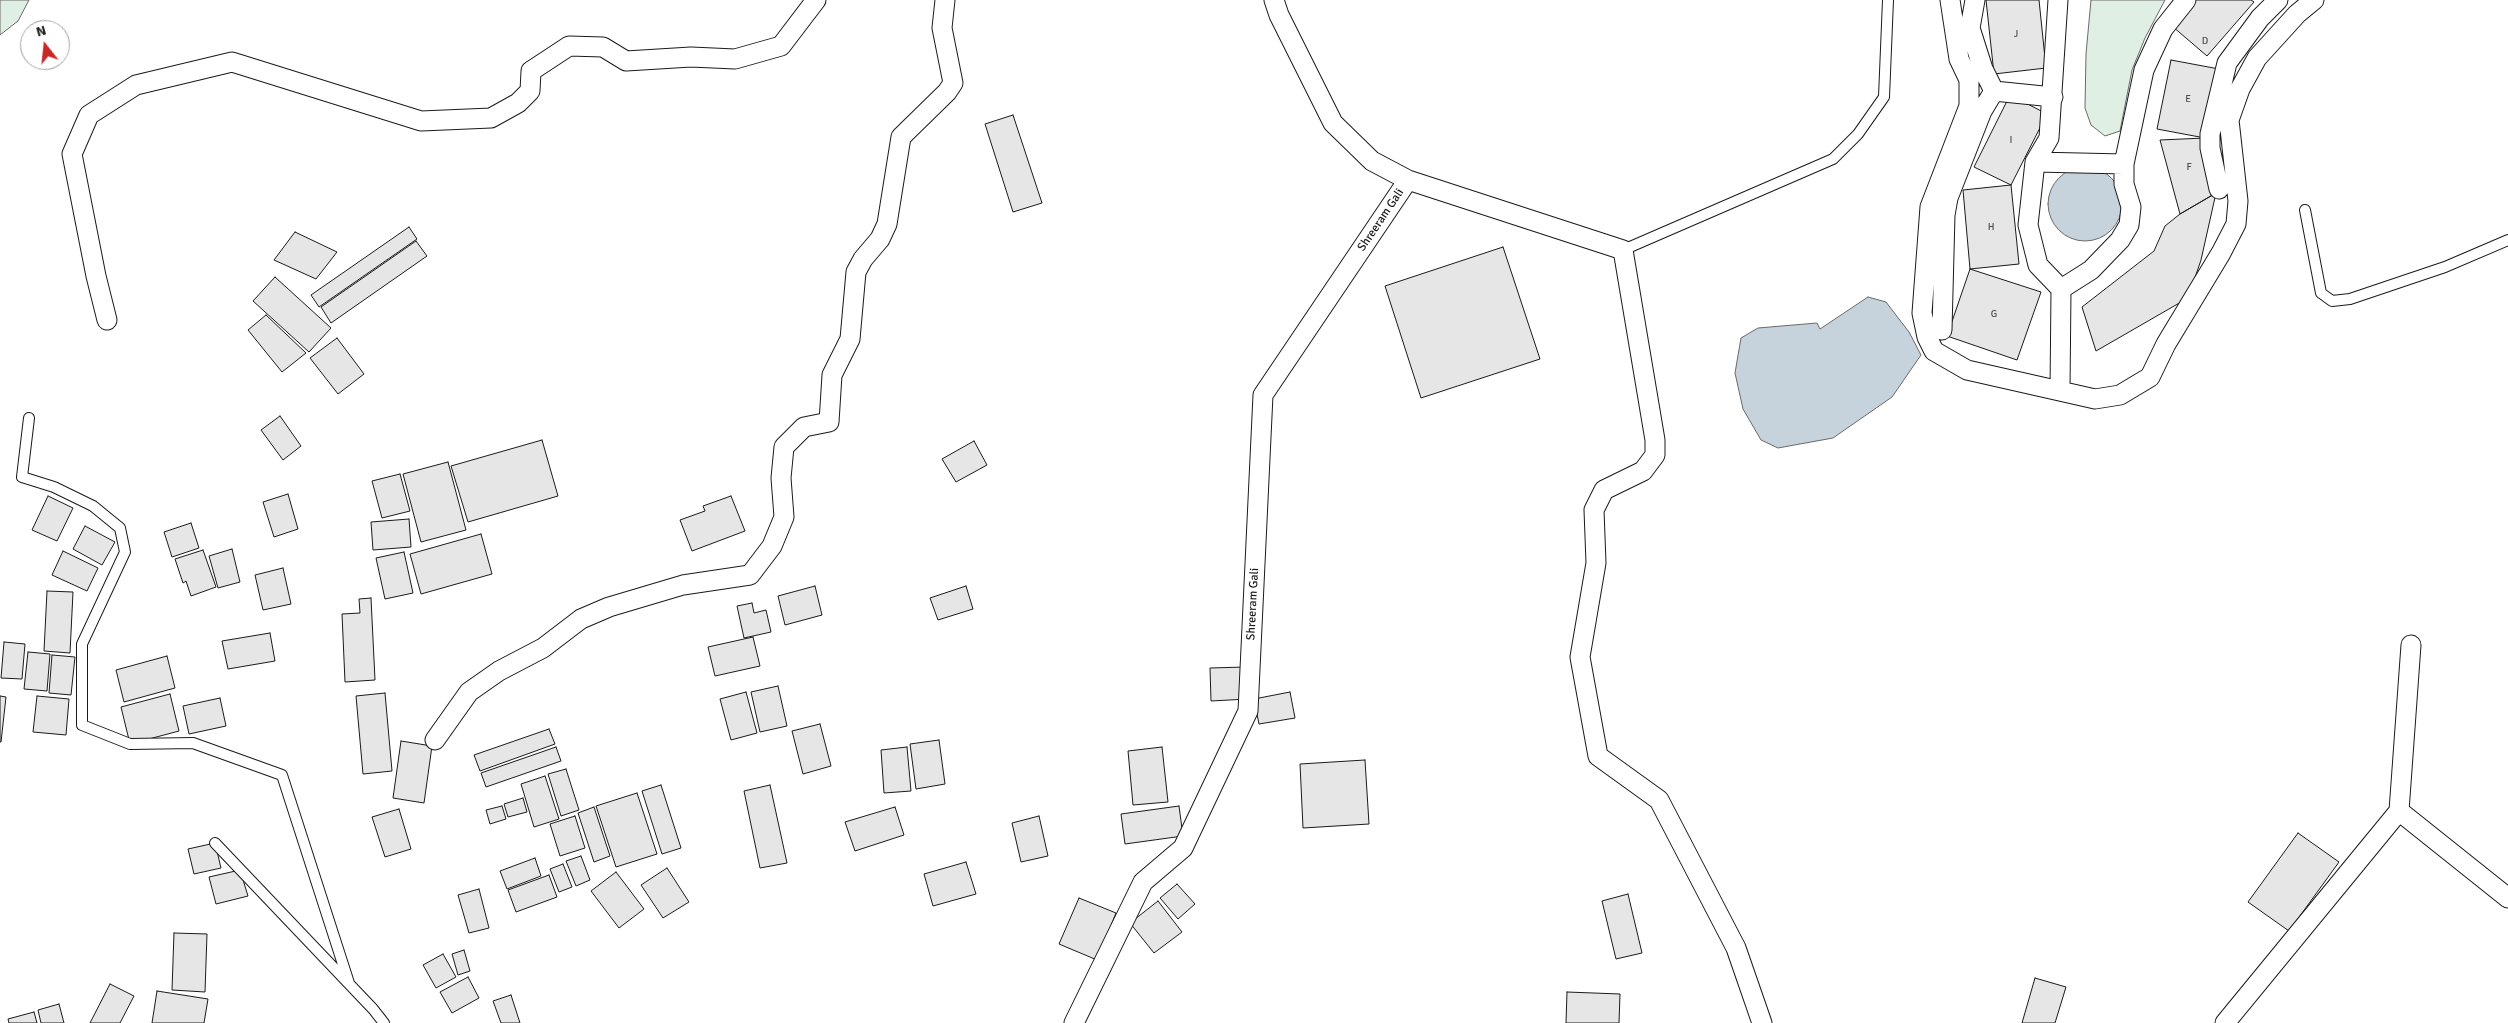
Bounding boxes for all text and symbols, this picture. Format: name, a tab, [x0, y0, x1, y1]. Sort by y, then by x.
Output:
north arrow	[20, 20, 70, 70]
text: N	[34, 22, 48, 41]
house number: J	[2014, 28, 2018, 40]
house number: D	[2202, 35, 2208, 47]
house number: E	[2185, 93, 2191, 105]
house number: I	[2010, 134, 2012, 146]
house number: F	[2186, 161, 2192, 173]
street label: Shreeram Gali	[1355, 186, 1407, 254]
house number: H	[1988, 221, 1994, 233]
house number: G	[1991, 308, 1997, 320]
street label: Shreeram Gali	[1244, 567, 1262, 641]

